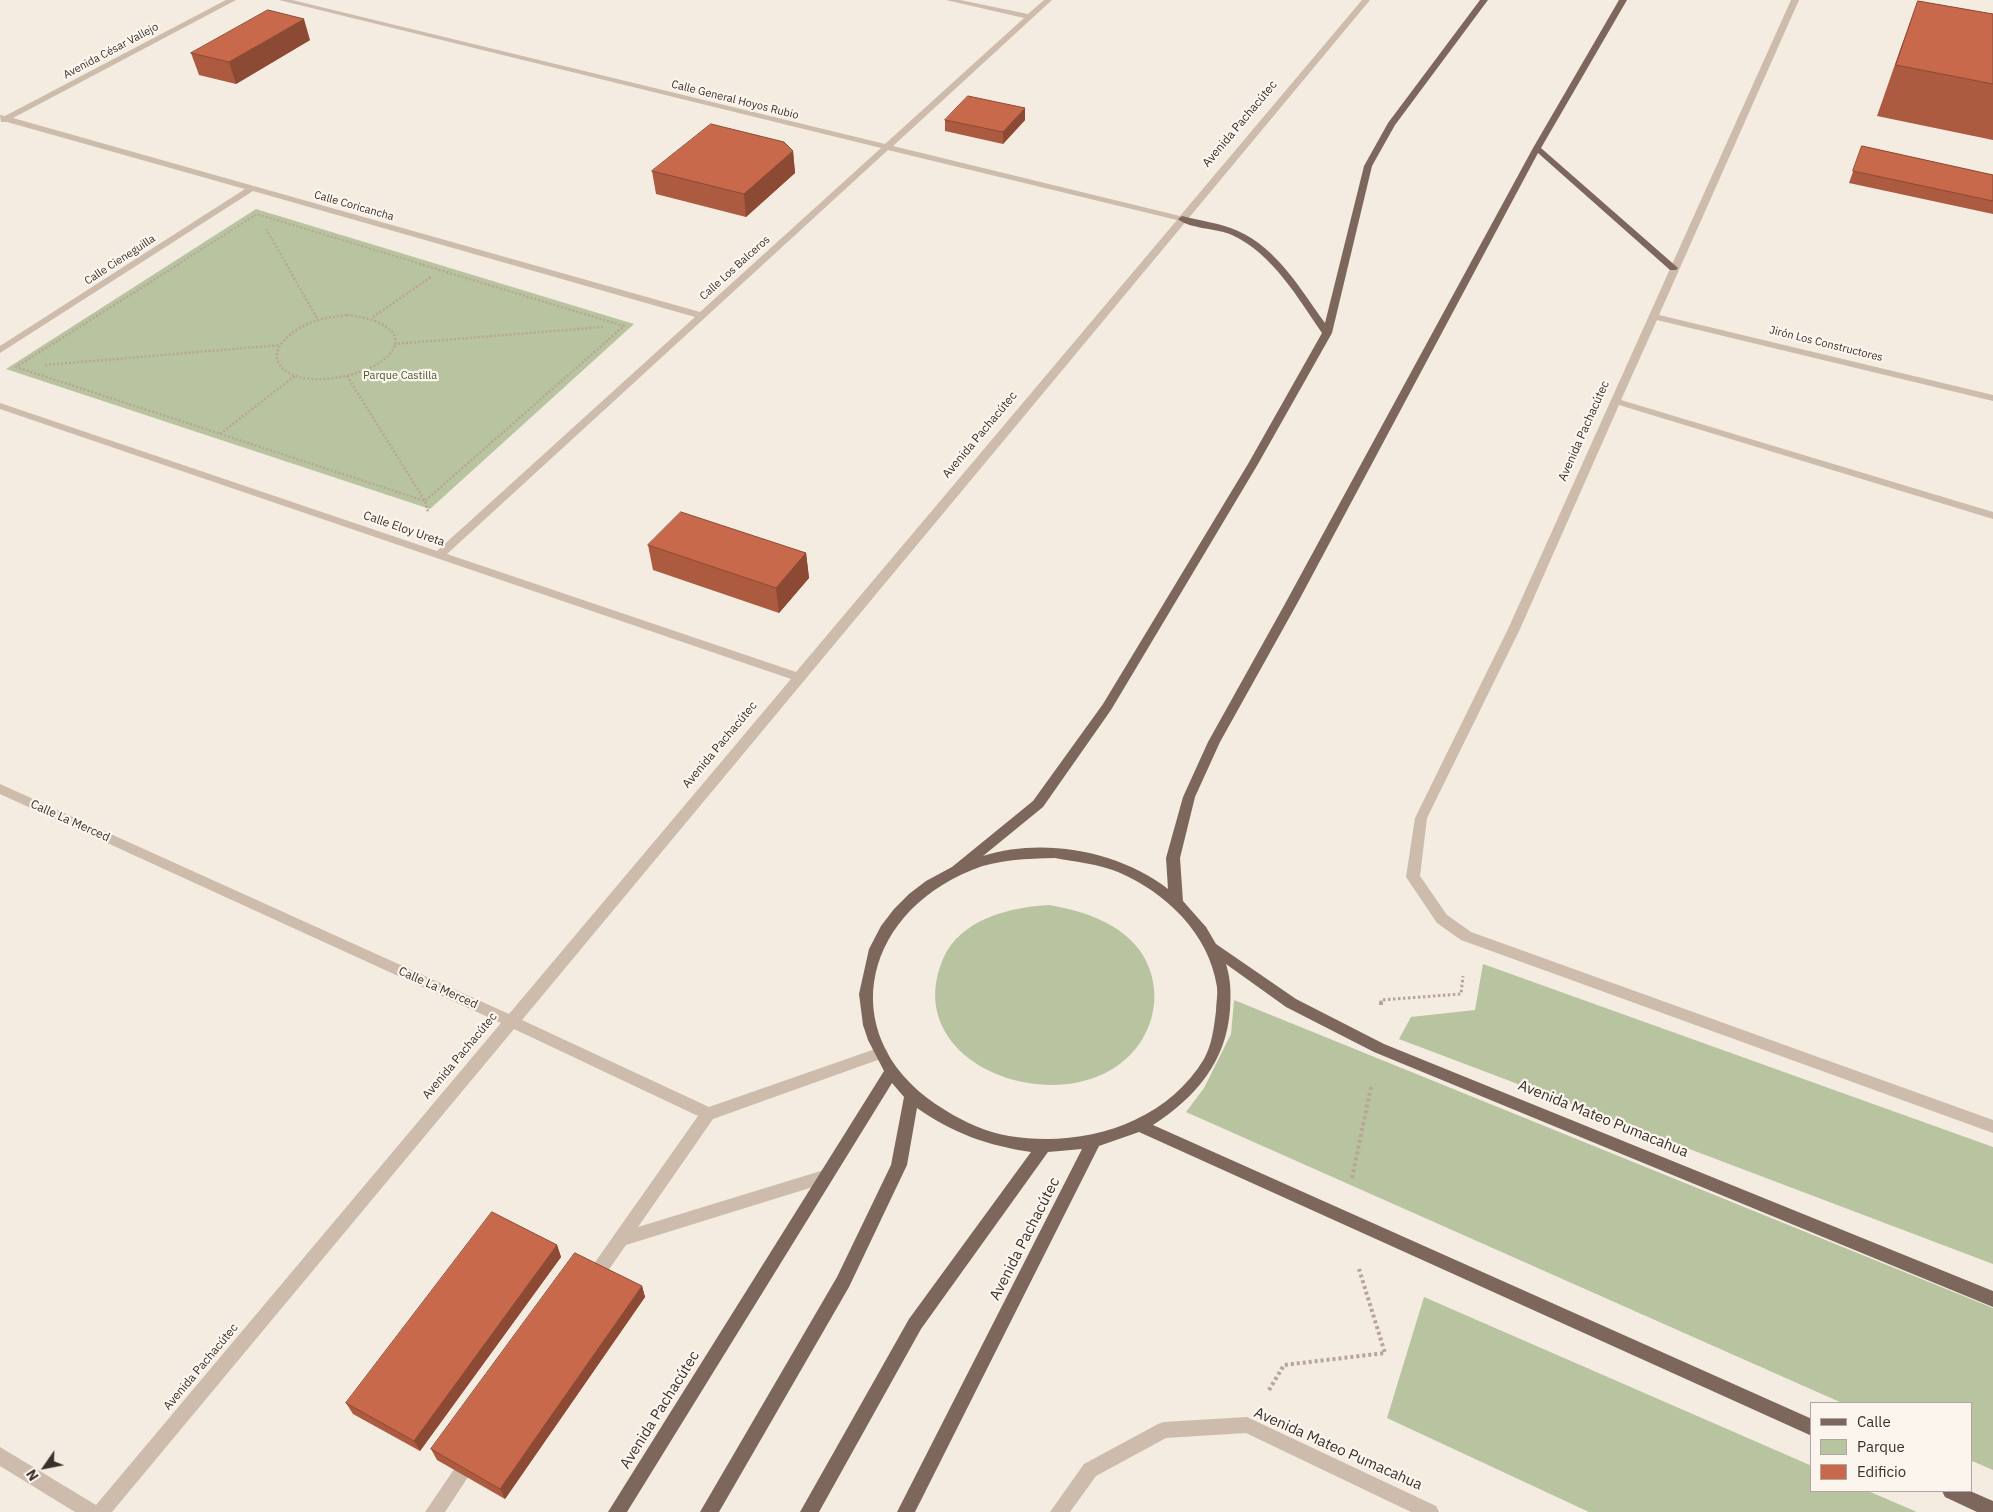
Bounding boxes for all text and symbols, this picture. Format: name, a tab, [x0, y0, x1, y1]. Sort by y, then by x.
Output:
street label: Avenida César Vallejo	[61, 20, 161, 82]
street label: Calle General Hoyos Rubio	[670, 78, 800, 122]
street label: Avenida Pachacútec	[1200, 78, 1280, 170]
street label: Calle Coricancha	[313, 188, 395, 224]
street label: Calle Cieneguilla	[82, 232, 158, 288]
street label: Calle Los Balceros	[697, 233, 773, 303]
street label: Jirón Los Constructores	[1768, 324, 1884, 364]
park label: Parque Castilla	[363, 369, 437, 383]
street label: Avenida Pachacútec	[1555, 379, 1613, 483]
street label: Avenida Pachacútec	[940, 389, 1020, 481]
street label: Calle Eloy Ureta	[361, 508, 447, 550]
street label: Avenida Pachacútec	[680, 699, 760, 791]
street label: Calle La Merced	[28, 797, 112, 845]
street label: Calle La Merced	[396, 964, 480, 1012]
street label: Avenida Pachacútec	[420, 1010, 500, 1102]
street label: Avenida Mateo Pumacahua	[1515, 1077, 1691, 1161]
street label: Avenida Pachacútec	[986, 1175, 1064, 1303]
street label: Avenida Pachacútec	[161, 1321, 241, 1413]
street label: Avenida Pachacútec	[616, 1348, 704, 1472]
legend	[1810, 1402, 1973, 1492]
street label: Avenida Mateo Pumacahua	[1251, 1404, 1425, 1494]
text: Calle	[1857, 1412, 1891, 1431]
text: Parque	[1857, 1437, 1905, 1456]
north arrow	[20, 1442, 70, 1492]
text: Edificio	[1857, 1462, 1906, 1481]
text: N	[22, 1466, 43, 1484]

